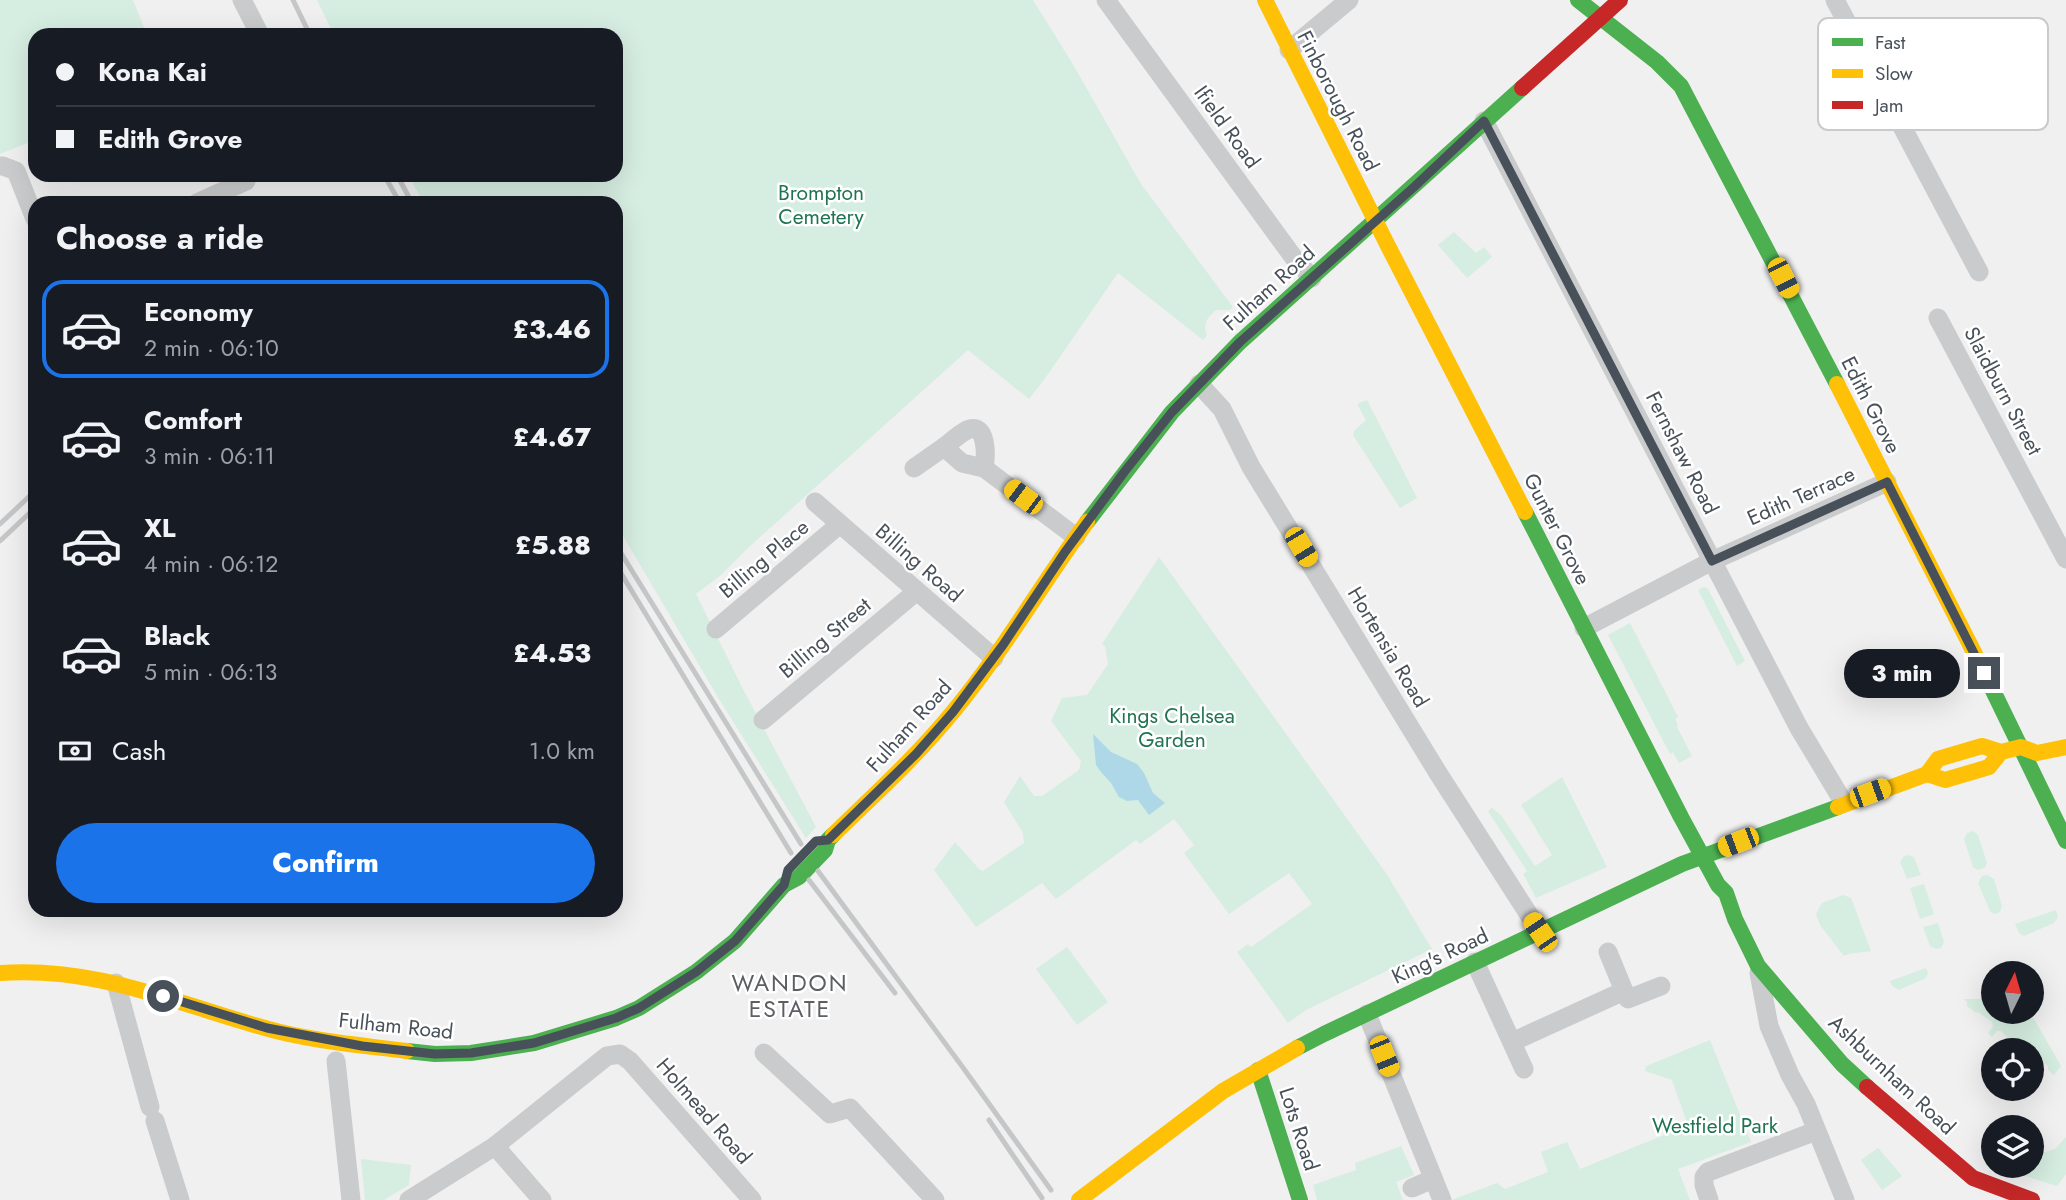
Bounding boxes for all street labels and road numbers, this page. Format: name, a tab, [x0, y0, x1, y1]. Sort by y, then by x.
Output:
street label: Finborough Road	[1290, 25, 1386, 177]
street label: Ifield Road	[1187, 79, 1267, 175]
street label: Fulham Road	[1216, 238, 1322, 338]
street label: Slaidburn Street	[1957, 321, 2049, 461]
street label: Edith Grove	[1834, 351, 1908, 459]
street label: Fernshaw Road	[1638, 386, 1726, 520]
street label: Edith Terrace	[1742, 459, 1860, 533]
street label: Gunter Grove	[1516, 468, 1598, 590]
street label: Billing Place	[713, 512, 815, 605]
street label: Billing Road	[869, 517, 969, 609]
street label: Hortensia Road	[1340, 581, 1436, 713]
street label: Billing Street	[773, 591, 877, 685]
street label: Fulham Road	[859, 673, 959, 779]
street label: King's Road	[1387, 921, 1493, 991]
street label: Fulham Road	[337, 1005, 455, 1047]
street label: Ashburnham Road	[1822, 1008, 1962, 1142]
street label: Holmead Road	[649, 1051, 759, 1171]
street label: Lots Road	[1271, 1083, 1327, 1175]

